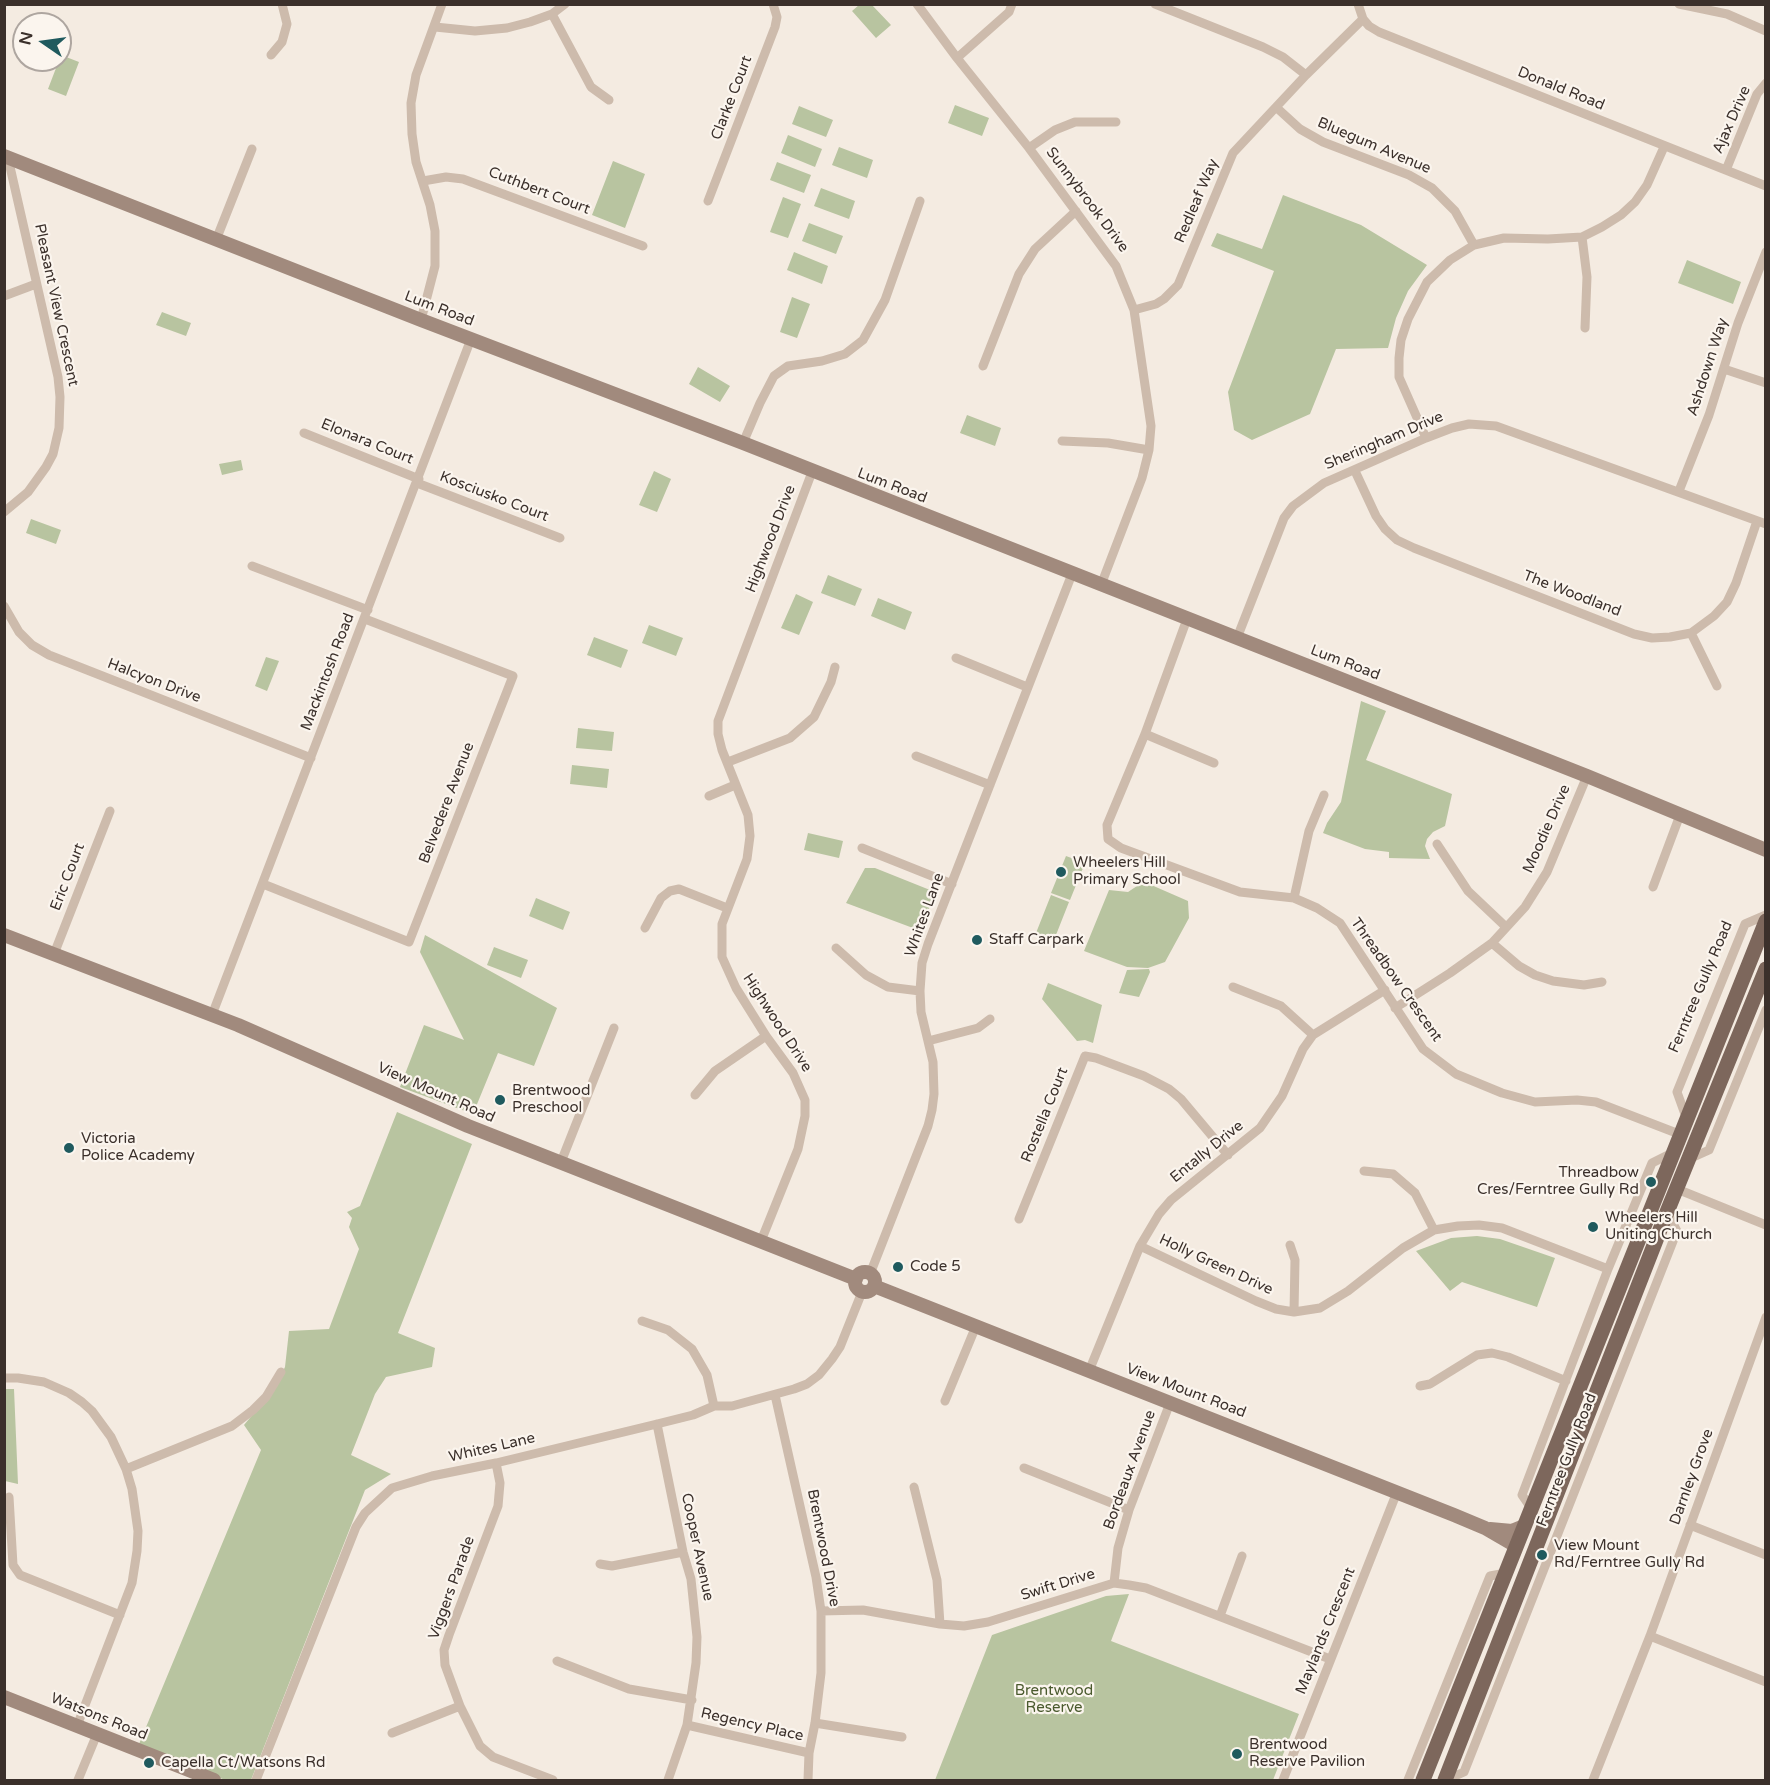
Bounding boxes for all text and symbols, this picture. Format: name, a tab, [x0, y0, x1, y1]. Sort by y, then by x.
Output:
north arrow	[12, 12, 72, 72]
text: N	[15, 30, 38, 47]
street label: Clarke Court	[708, 53, 756, 143]
street label: Donald Road	[1515, 63, 1607, 115]
street label: Ajax Drive	[1709, 83, 1755, 157]
street label: Bluegum Avenue	[1315, 114, 1433, 178]
street label: Sunnybrook Drive	[1042, 144, 1132, 256]
street label: Redleaf Way	[1171, 156, 1223, 246]
street label: Cuthbert Court	[486, 163, 592, 219]
street label: Pleasant View Crescent	[30, 222, 82, 388]
street label: Lum Road	[402, 287, 476, 331]
street label: Ashdown Way	[1684, 316, 1732, 418]
street label: Sheringham Drive	[1322, 408, 1446, 474]
street label: Elonara Court	[318, 415, 416, 469]
street label: Lum Road	[855, 464, 929, 508]
street label: Kosciusko Court	[437, 468, 551, 526]
street label: Highwood Drive	[742, 483, 800, 595]
street label: The Woodland	[1520, 567, 1624, 621]
street label: Mackintosh Road	[297, 611, 359, 733]
street label: Lum Road	[1308, 641, 1382, 685]
street label: Halcyon Drive	[105, 655, 203, 707]
street label: Belvedere Avenue	[416, 740, 478, 866]
street label: Moodie Drive	[1519, 782, 1575, 876]
street label: Eric Court	[47, 841, 89, 913]
place label: Wheelers Hill Primary School	[1073, 854, 1181, 889]
marker: Wheelers Hill Primary School	[1054, 865, 1068, 879]
street label: Whites Lane	[902, 871, 948, 959]
street label: Threadbow Crescent	[1346, 915, 1446, 1045]
street label: Ferntree Gully Road	[1665, 918, 1737, 1056]
place label: Staff Carpark	[989, 931, 1084, 949]
marker: Staff Carpark	[970, 933, 984, 947]
street label: Highwood Drive	[738, 970, 816, 1076]
street label: View Mount Road	[374, 1059, 498, 1127]
street label: Rostella Court	[1018, 1065, 1072, 1165]
place label: Brentwood Preschool	[512, 1082, 590, 1117]
marker: Brentwood Preschool	[493, 1093, 507, 1107]
street label: Entally Drive	[1167, 1117, 1247, 1187]
place label: Victoria Police Academy	[81, 1130, 195, 1165]
marker: Victoria Police Academy	[62, 1141, 76, 1155]
place label: Threadbow Cres/Ferntree Gully Rd	[1477, 1164, 1639, 1199]
marker: Threadbow Cres/Ferntree Gully Rd	[1644, 1175, 1658, 1189]
place label: Wheelers Hill Uniting Church	[1605, 1209, 1712, 1244]
marker: Wheelers Hill Uniting Church	[1586, 1220, 1600, 1234]
street label: Holly Green Drive	[1156, 1231, 1276, 1299]
place label: Code 5	[910, 1258, 961, 1276]
marker: Code 5	[891, 1260, 905, 1274]
street label: View Mount Road	[1123, 1360, 1249, 1422]
street label: Ferntree Gully Road	[1533, 1391, 1601, 1529]
street label: Bordeaux Avenue	[1100, 1408, 1160, 1532]
street label: Darnley Grove	[1666, 1427, 1718, 1527]
street label: Whites Lane	[447, 1429, 537, 1467]
street label: Brentwood Drive	[803, 1488, 843, 1608]
street label: Cooper Avenue	[677, 1491, 717, 1603]
street label: Viggers Parade	[425, 1534, 479, 1642]
place label: View Mount Rd/Ferntree Gully Rd	[1554, 1537, 1705, 1572]
marker: View Mount Rd/Ferntree Gully Rd	[1535, 1548, 1549, 1562]
street label: Swift Drive	[1019, 1565, 1097, 1605]
street label: Maylands Crescent	[1292, 1565, 1360, 1697]
park label: Brentwood Reserve	[1015, 1682, 1093, 1717]
street label: Watsons Road	[48, 1689, 150, 1745]
street label: Regency Place	[699, 1704, 805, 1746]
place label: Brentwood Reserve Pavilion	[1249, 1736, 1365, 1771]
marker: Brentwood Reserve Pavilion	[1230, 1747, 1244, 1761]
place label: Capella Ct/Watsons Rd	[161, 1754, 325, 1772]
marker: Capella Ct/Watsons Rd	[142, 1756, 156, 1770]

